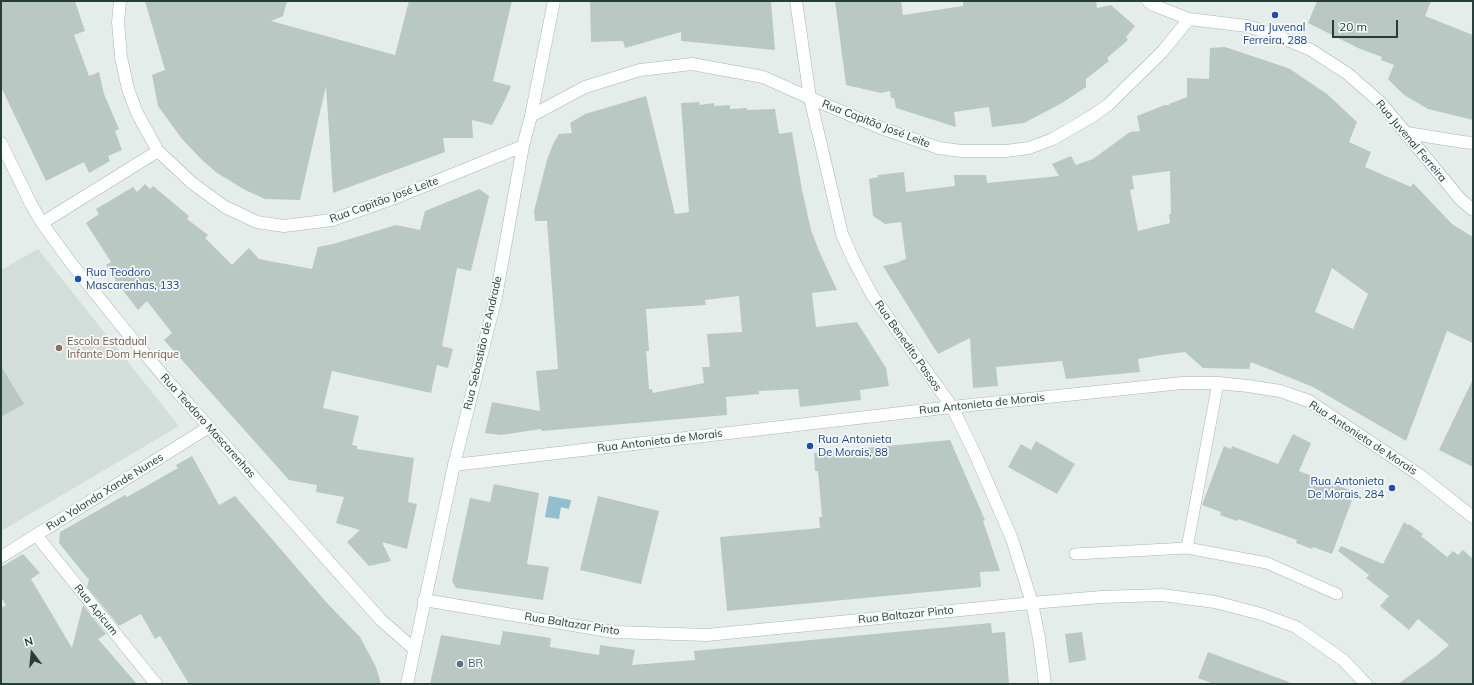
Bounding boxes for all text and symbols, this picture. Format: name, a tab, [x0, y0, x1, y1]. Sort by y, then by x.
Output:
marker: Rua Juvenal Ferreira, 288	[1270, 10, 1280, 20]
scale bar	[1334, 12, 1400, 38]
text: 20 m	[1339, 19, 1367, 34]
place label: Rua Juvenal Ferreira, 288	[1243, 21, 1307, 47]
street label: Rua Capitão José Leite	[820, 97, 932, 151]
street label: Rua Juvenal Ferreira	[1373, 97, 1449, 185]
street label: Rua Capitão José Leite	[328, 174, 440, 226]
place label: Rua Teodoro Mascarenhas, 133	[86, 266, 179, 292]
marker: Rua Teodoro Mascarenhas, 133	[73, 274, 83, 284]
street label: Rua Sebastião de Andrade	[461, 275, 505, 411]
street label: Rua Benedito Passos	[872, 298, 944, 394]
place label: Escola Estadual Infante Dom Henrique	[67, 335, 179, 361]
marker: Escola Estadual Infante Dom Henrique	[54, 343, 64, 353]
street label: Rua Teodoro Mascarenhas	[158, 371, 258, 481]
street label: Rua Antonieta de Morais	[919, 391, 1045, 417]
street label: Rua Antonieta de Morais	[1306, 398, 1420, 478]
street label: Rua Antonieta de Morais	[597, 427, 723, 455]
place label: Rua Antonieta De Morais, 88	[818, 433, 892, 459]
marker: Rua Antonieta De Morais, 88	[805, 441, 815, 451]
street label: Rua Yolanda Xande Nunes	[44, 451, 166, 533]
place label: Rua Antonieta De Morais, 284	[1307, 475, 1384, 501]
marker: Rua Antonieta De Morais, 284	[1387, 483, 1397, 493]
street label: Rua Apicum	[71, 582, 121, 638]
street label: Rua Baltazar Pinto	[858, 603, 954, 627]
street label: Rua Baltazar Pinto	[524, 610, 620, 638]
north arrow	[12, 633, 52, 673]
text: N	[23, 634, 35, 649]
place label: BR	[468, 657, 483, 671]
marker: BR	[455, 659, 465, 669]

